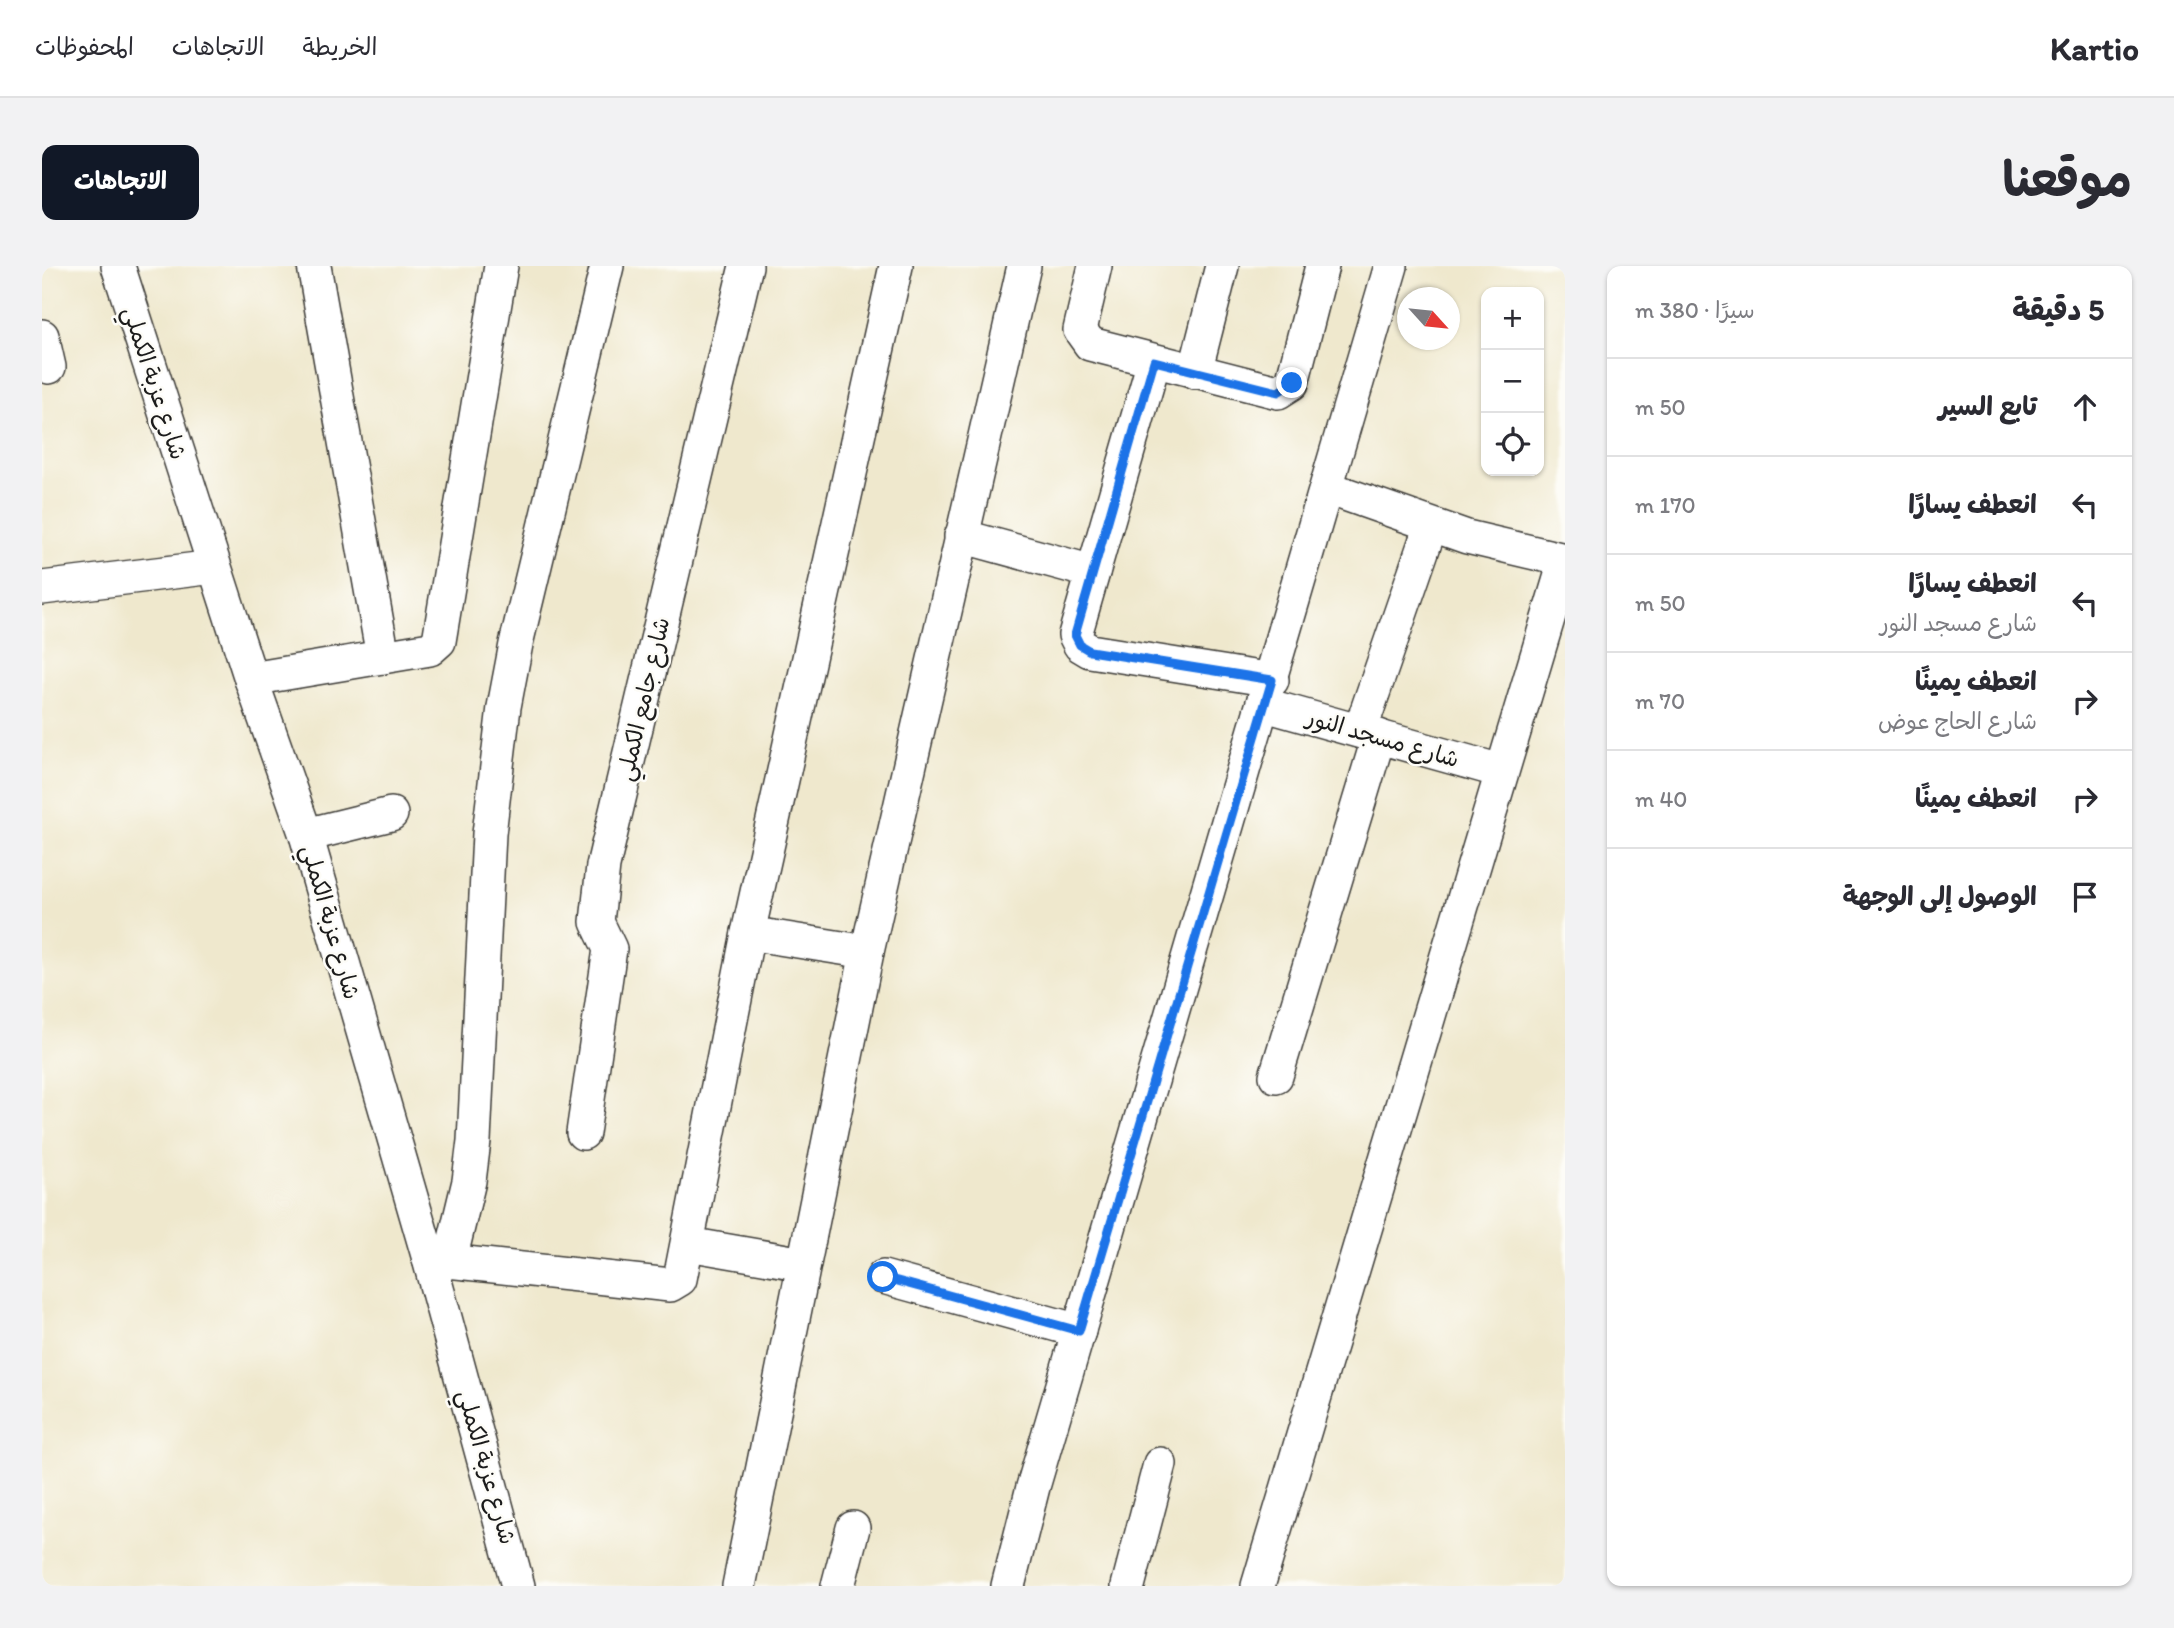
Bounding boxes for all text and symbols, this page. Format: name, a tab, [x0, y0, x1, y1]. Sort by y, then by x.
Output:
text: Kartio	[2050, 29, 2139, 68]
text: المحفوظات	[35, 32, 134, 61]
text: الاتجاهات	[172, 32, 265, 61]
text: الخريطة	[303, 32, 377, 61]
button: الاتجاهات	[42, 145, 199, 220]
text: موقعنا	[2002, 149, 2132, 208]
north arrow	[1397, 287, 1460, 350]
map controls	[1481, 287, 1544, 476]
button: +	[1481, 287, 1544, 350]
text: 5 دقيقة	[2012, 291, 2104, 328]
text: سيرًا · 380 m	[1635, 296, 1755, 324]
street label: شارع عزبة الكملي	[110, 303, 193, 465]
button: −	[1481, 350, 1544, 413]
route end	[1276, 367, 1307, 398]
icon: ahead	[2066, 388, 2104, 426]
text: تابع السير	[1939, 390, 2037, 422]
text: 50 m	[1635, 393, 1686, 421]
button: locate	[1481, 413, 1544, 476]
icon: left	[2066, 486, 2104, 524]
text: انعطف يسارًا	[1908, 488, 2037, 520]
text: 170 m	[1635, 491, 1696, 519]
text: انعطف يسارًا	[1908, 567, 2037, 599]
icon: left	[2066, 584, 2104, 622]
text: 50 m	[1635, 589, 1686, 617]
text: شارع مسجد النور	[1880, 609, 2037, 637]
street label: شارع جامع الكملي	[611, 614, 682, 785]
text: انعطف يمينًا	[1915, 665, 2037, 697]
icon: right	[2066, 682, 2104, 720]
text: 70 m	[1635, 687, 1685, 715]
street label: شارع مسجد النور	[1301, 702, 1462, 775]
text: شارع الحاج عوض	[1878, 707, 2037, 735]
icon: right	[2066, 780, 2104, 818]
text: انعطف يمينًا	[1915, 782, 2037, 814]
text: 40 m	[1635, 785, 1688, 813]
street label: شارع عزبة الكملي	[289, 842, 366, 1004]
icon: arrive	[2066, 878, 2104, 916]
text: الوصول إلى الوجهة	[1843, 880, 2037, 912]
route start	[867, 1261, 898, 1292]
street label: شارع عزبة الكملي	[445, 1387, 522, 1549]

